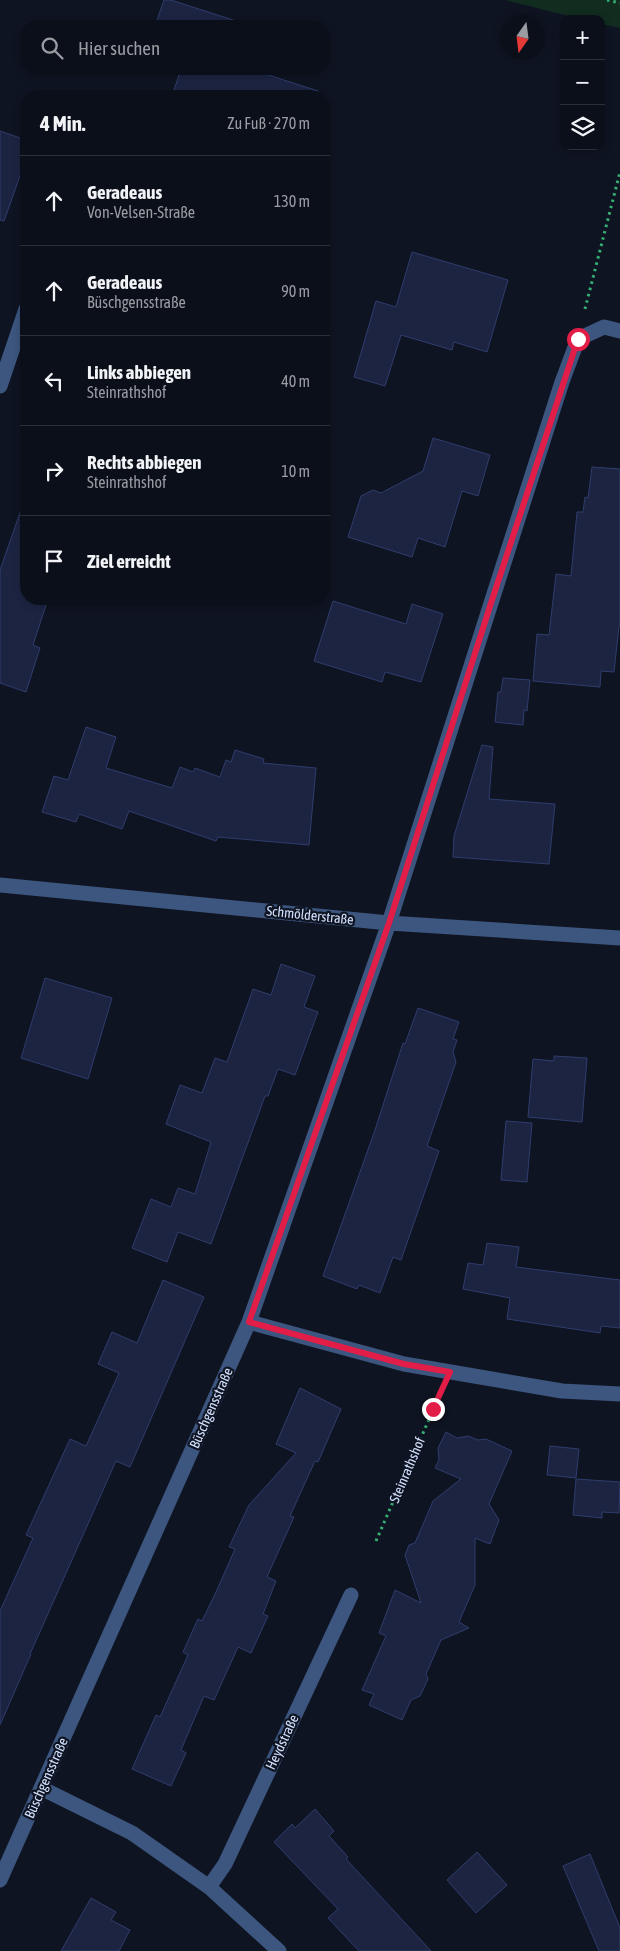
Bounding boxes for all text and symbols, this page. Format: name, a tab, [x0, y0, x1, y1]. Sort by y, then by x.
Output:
north arrow	[500, 15, 545, 60]
map controls	[560, 15, 605, 150]
button: +	[560, 15, 605, 60]
search box	[20, 20, 330, 75]
icon: search	[38, 34, 66, 62]
text: Hier suchen	[78, 37, 160, 59]
button: −	[560, 60, 605, 105]
button: layers	[560, 105, 605, 150]
text: 4 Min.	[40, 111, 86, 135]
text: Zu Fuß · 270 m	[227, 114, 310, 132]
text: Geradeaus	[87, 181, 162, 203]
icon: ahead	[40, 187, 68, 215]
text: 130 m	[274, 192, 310, 210]
text: Von-Velsen-Straße	[87, 203, 195, 221]
text: Geradeaus	[87, 271, 162, 293]
icon: ahead	[40, 277, 68, 305]
text: 90 m	[281, 282, 310, 300]
text: Büschgensstraße	[87, 293, 186, 311]
route start	[567, 328, 590, 351]
text: Links abbiegen	[87, 361, 191, 383]
icon: left	[40, 367, 68, 395]
text: 40 m	[281, 372, 310, 390]
text: Steinrathshof	[87, 383, 166, 401]
text: Rechts abbiegen	[87, 451, 202, 473]
icon: right	[40, 457, 68, 485]
text: 10 m	[281, 462, 310, 480]
text: Steinrathshof	[87, 473, 166, 491]
icon: arrive	[40, 547, 68, 575]
text: Ziel erreicht	[87, 550, 171, 572]
street label: Schmölderstraße	[266, 902, 354, 928]
street label: Büschgensstraße	[186, 1365, 236, 1451]
route end	[422, 1398, 445, 1421]
street label: Steinrathshof	[386, 1435, 428, 1505]
street label: Heydstraße	[262, 1712, 302, 1772]
street label: Büschgensstraße	[21, 1735, 71, 1821]

